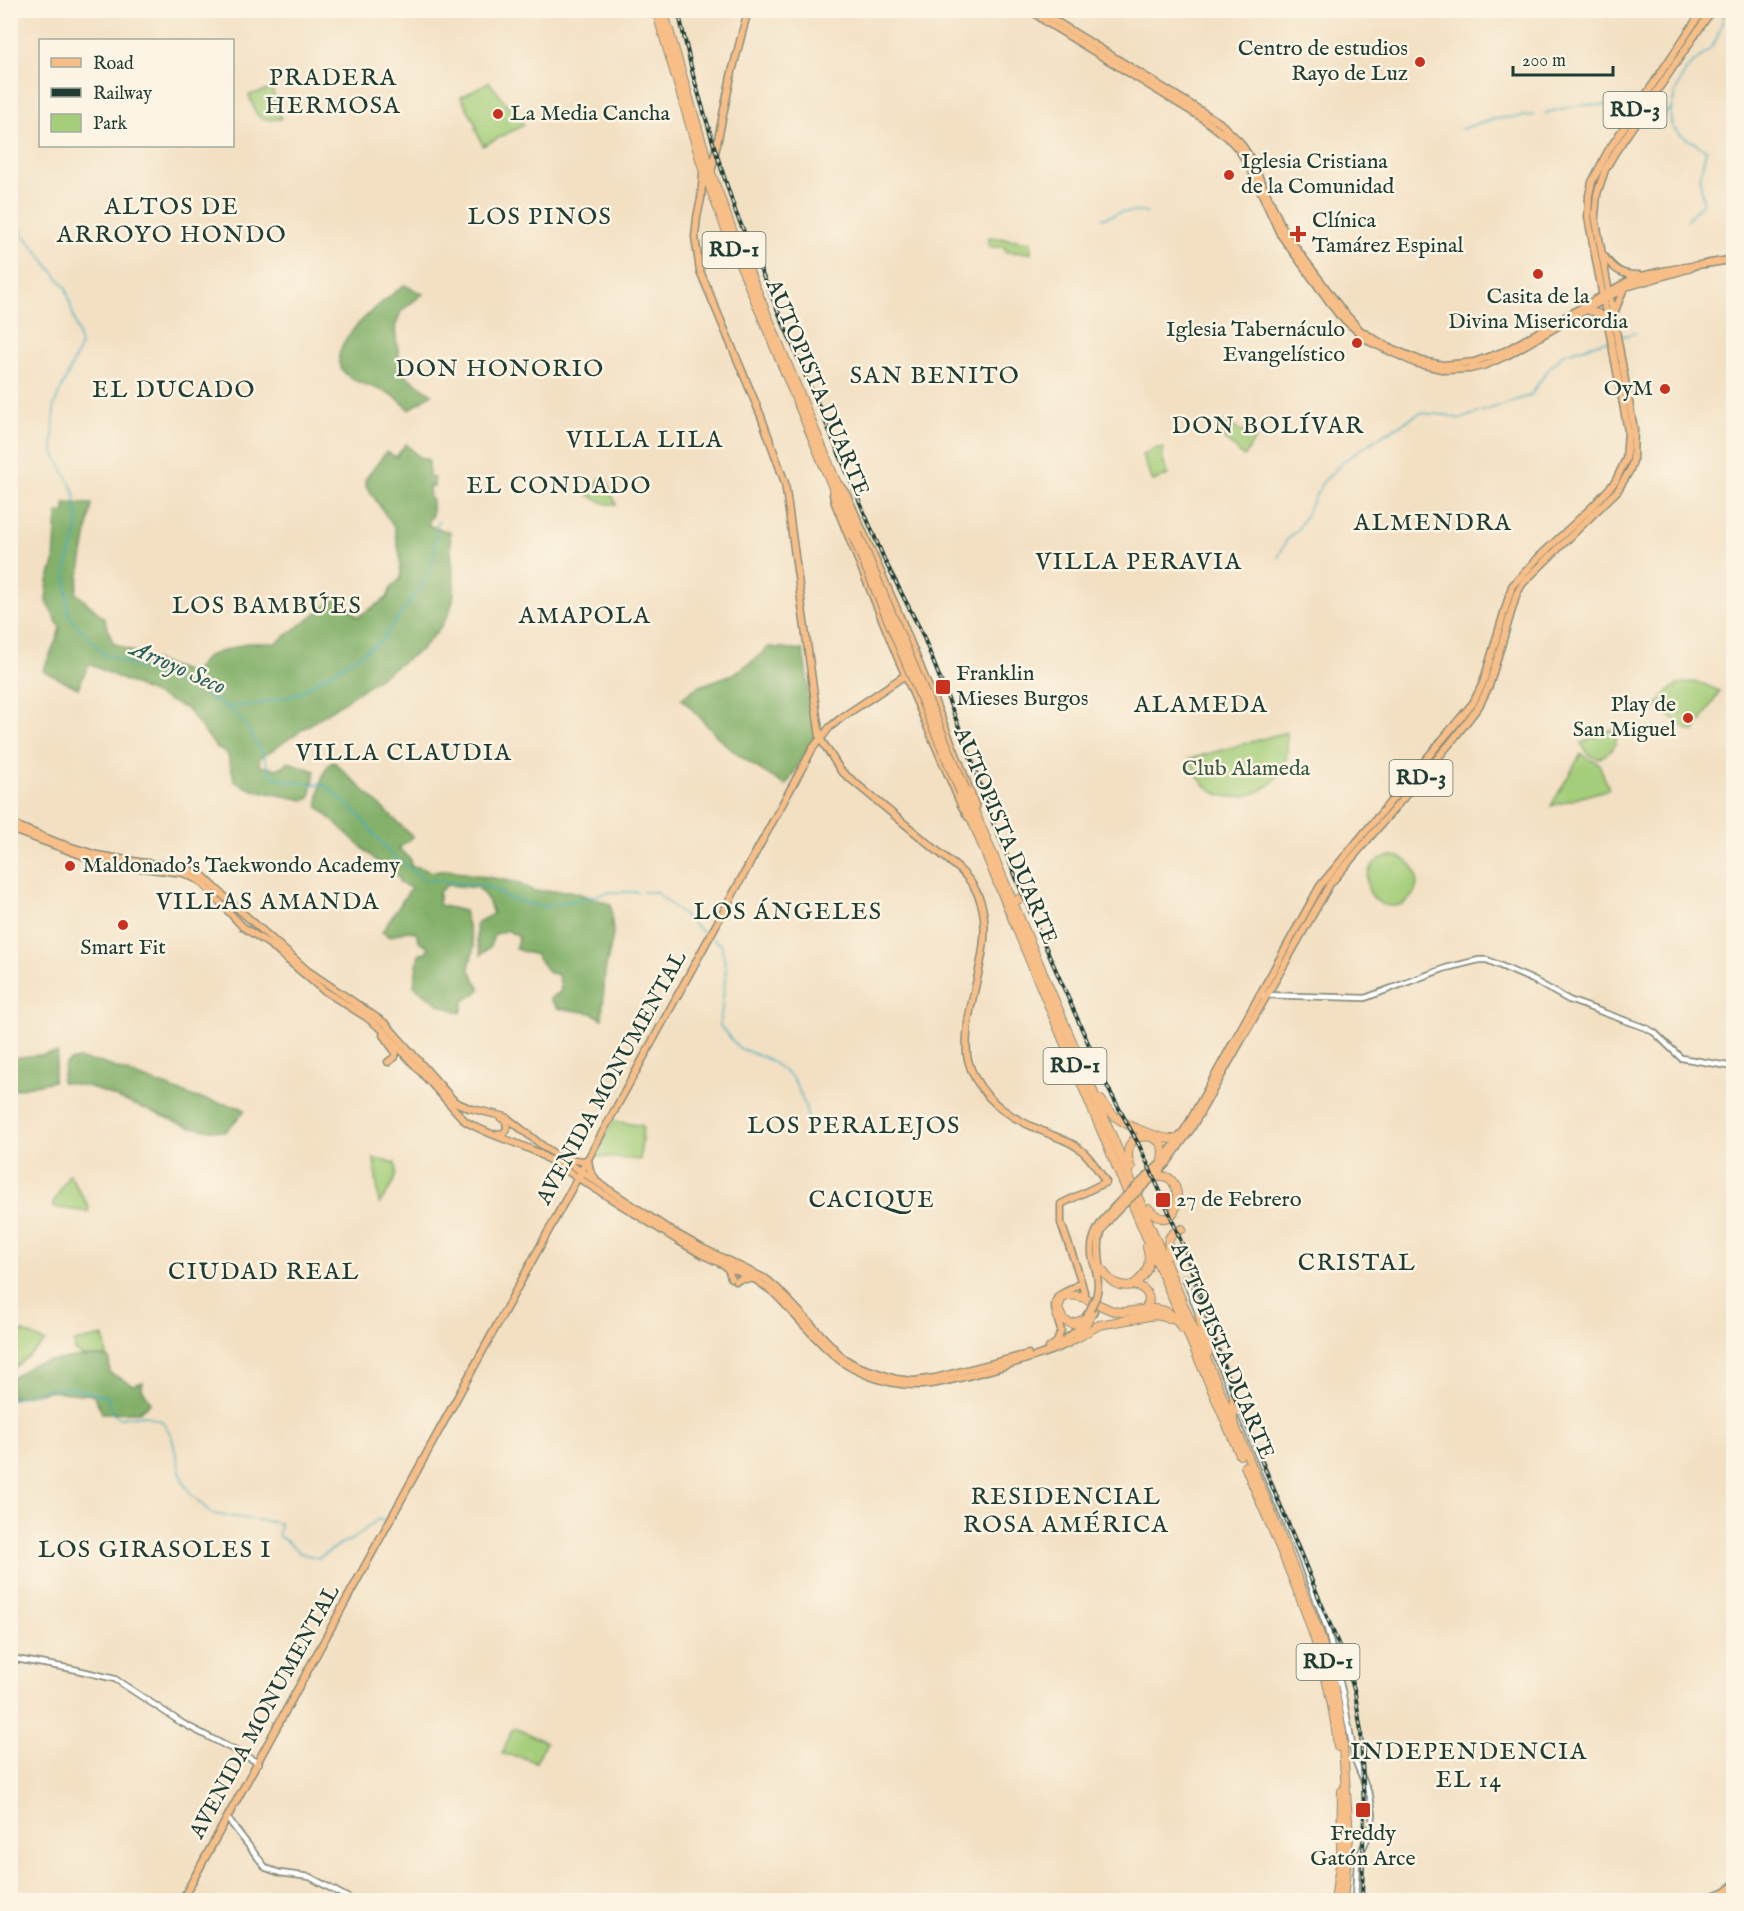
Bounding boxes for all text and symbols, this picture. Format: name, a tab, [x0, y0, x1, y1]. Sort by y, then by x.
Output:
place label: Centro de estudios Rayo de Luz	[1238, 35, 1408, 88]
legend	[39, 39, 234, 147]
scale bar	[1513, 39, 1614, 77]
text: 200 m	[1522, 50, 1566, 73]
text: Road	[93, 53, 134, 76]
marker: Centro de estudios Rayo de Luz	[1413, 55, 1427, 69]
district label: PRADERA HERMOSA	[265, 63, 401, 122]
text: Railway	[93, 83, 152, 106]
road number: RD-3	[1604, 92, 1666, 128]
place label: La Media Cancha	[510, 100, 671, 128]
marker: La Media Cancha	[491, 107, 505, 121]
text: Park	[93, 113, 128, 136]
place label: Iglesia Cristiana de la Comunidad	[1241, 148, 1395, 201]
marker: Iglesia Cristiana de la Comunidad	[1222, 168, 1236, 182]
district label: ALTOS DE ARROYO HONDO	[56, 192, 287, 251]
district label: LOS PINOS	[468, 202, 612, 233]
place label: Clínica Tamárez Espinal	[1312, 207, 1464, 260]
marker: Clínica Tamárez Espinal	[1289, 225, 1307, 243]
road number: RD-1	[702, 232, 766, 268]
marker: Casita de la Divina Misericordia	[1531, 267, 1545, 281]
street label: AUTOPISTA DUARTE	[758, 274, 875, 501]
place label: Casita de la Divina Misericordia	[1448, 283, 1628, 336]
place label: Iglesia Tabernáculo Evangelístico	[1166, 316, 1345, 369]
marker: Iglesia Tabernáculo Evangelístico	[1350, 336, 1364, 350]
district label: DON HONORIO	[395, 354, 605, 385]
district label: SAN BENITO	[850, 361, 1020, 392]
district label: EL DUCADO	[92, 375, 256, 406]
place label: OyM	[1604, 375, 1653, 403]
marker: OyM	[1658, 382, 1672, 396]
district label: DON BOLÍVAR	[1171, 411, 1365, 442]
district label: VILLA LILA	[565, 425, 724, 456]
district label: EL CONDADO	[466, 471, 652, 502]
district label: ALMENDRA	[1353, 508, 1512, 539]
district label: VILLA PERAVIA	[1034, 547, 1243, 578]
district label: LOS BAMBÚES	[172, 591, 362, 622]
district label: AMAPOLA	[518, 601, 651, 632]
water label: Arroyo Seco	[123, 632, 230, 703]
place label: Franklin Mieses Burgos	[956, 660, 1088, 713]
marker: Franklin Mieses Burgos	[934, 678, 952, 696]
district label: ALAMEDA	[1133, 690, 1268, 721]
place label: Play de San Miguel	[1573, 691, 1676, 744]
marker: Play de San Miguel	[1681, 711, 1695, 725]
street label: AUTOPISTA DUARTE	[946, 722, 1063, 949]
district label: VILLA CLAUDIA	[295, 738, 512, 769]
park label: Club Alameda	[1182, 755, 1311, 783]
road number: RD-3	[1390, 760, 1452, 796]
place label: Maldonado's Taekwondo Academy	[82, 852, 400, 880]
marker: Maldonado's Taekwondo Academy	[63, 859, 77, 873]
district label: VILLAS AMANDA	[155, 887, 380, 918]
district label: LOS ÁNGELES	[693, 897, 883, 928]
marker: Smart Fit	[116, 918, 130, 932]
place label: Smart Fit	[80, 934, 166, 962]
street label: AVENIDA MONUMENTAL	[530, 946, 694, 1211]
road number: RD-1	[1044, 1048, 1106, 1084]
district label: LOS PERALEJOS	[747, 1111, 961, 1142]
district label: CACIQUE	[809, 1185, 935, 1216]
place label: 27 de Febrero	[1176, 1186, 1302, 1214]
marker: 27 de Febrero	[1154, 1191, 1172, 1209]
street label: AUTOPISTA DUARTE	[1163, 1237, 1280, 1464]
district label: CRISTAL	[1298, 1248, 1416, 1279]
district label: CIUDAD REAL	[168, 1257, 360, 1288]
district label: RESIDENCIAL ROSA AMÉRICA	[963, 1482, 1169, 1541]
district label: LOS GIRASOLES I	[38, 1535, 272, 1566]
street label: AVENIDA MONUMENTAL	[183, 1580, 347, 1845]
road number: RD-1	[1296, 1644, 1360, 1680]
district label: INDEPENDENCIA EL 14	[1350, 1737, 1588, 1796]
marker: Freddy Gatón Arce	[1354, 1801, 1372, 1819]
place label: Freddy Gatón Arce	[1310, 1820, 1416, 1873]

